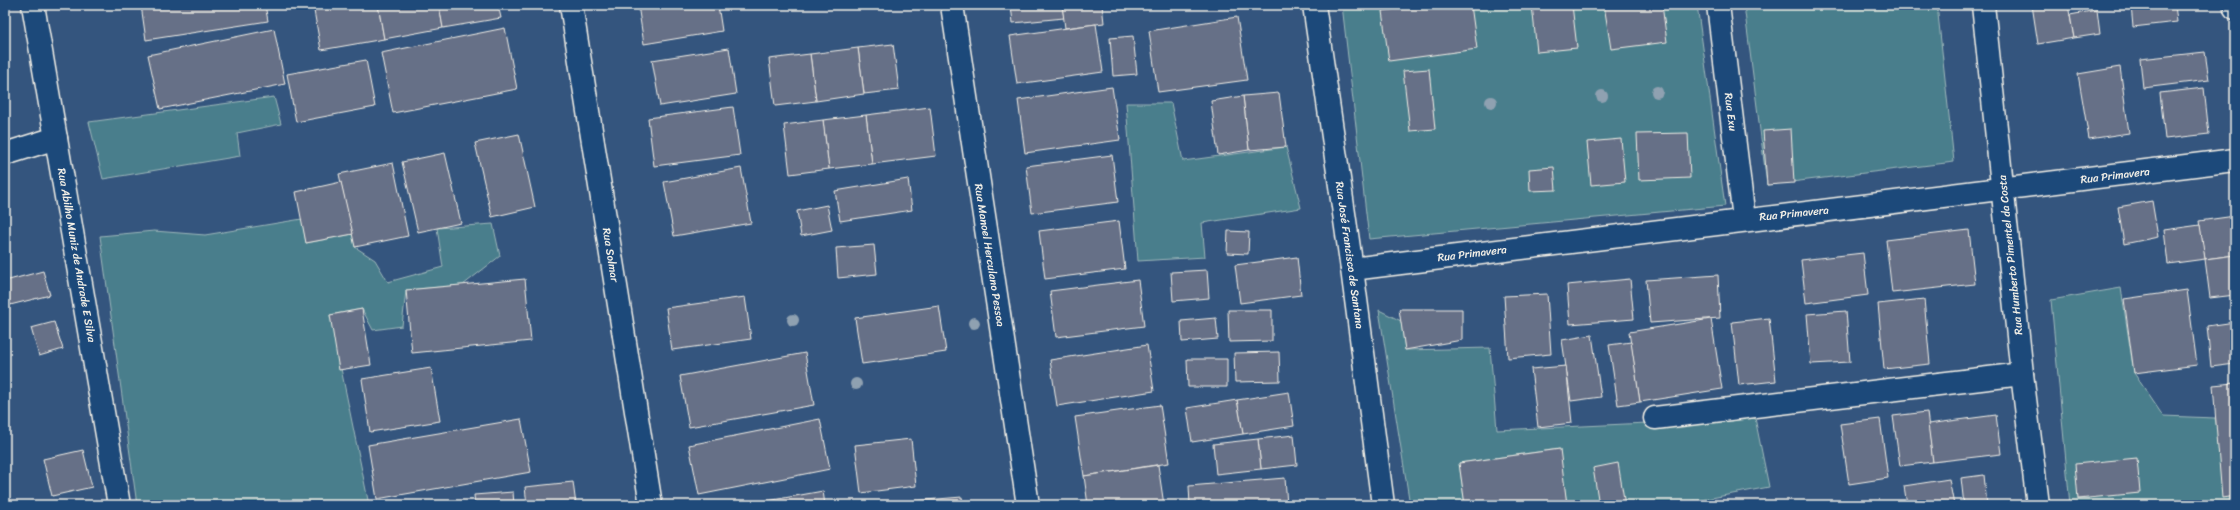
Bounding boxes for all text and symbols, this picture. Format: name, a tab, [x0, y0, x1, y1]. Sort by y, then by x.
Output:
street label: Rua Exu	[1719, 92, 1742, 132]
street label: Rua Primavera	[2079, 162, 2151, 189]
street label: Rua Abilho Muniz de Andrade E Silva	[52, 167, 101, 344]
street label: Rua Humberto Pimentel da Costa	[1993, 174, 2028, 336]
street label: Rua José Francisco de Santana	[1330, 180, 1369, 330]
street label: Rua Manoel Herculano Pessoa	[969, 182, 1010, 328]
street label: Rua Primavera	[1758, 200, 1830, 227]
street label: Rua Solmar	[597, 226, 624, 284]
street label: Rua Primavera	[1436, 240, 1508, 267]

